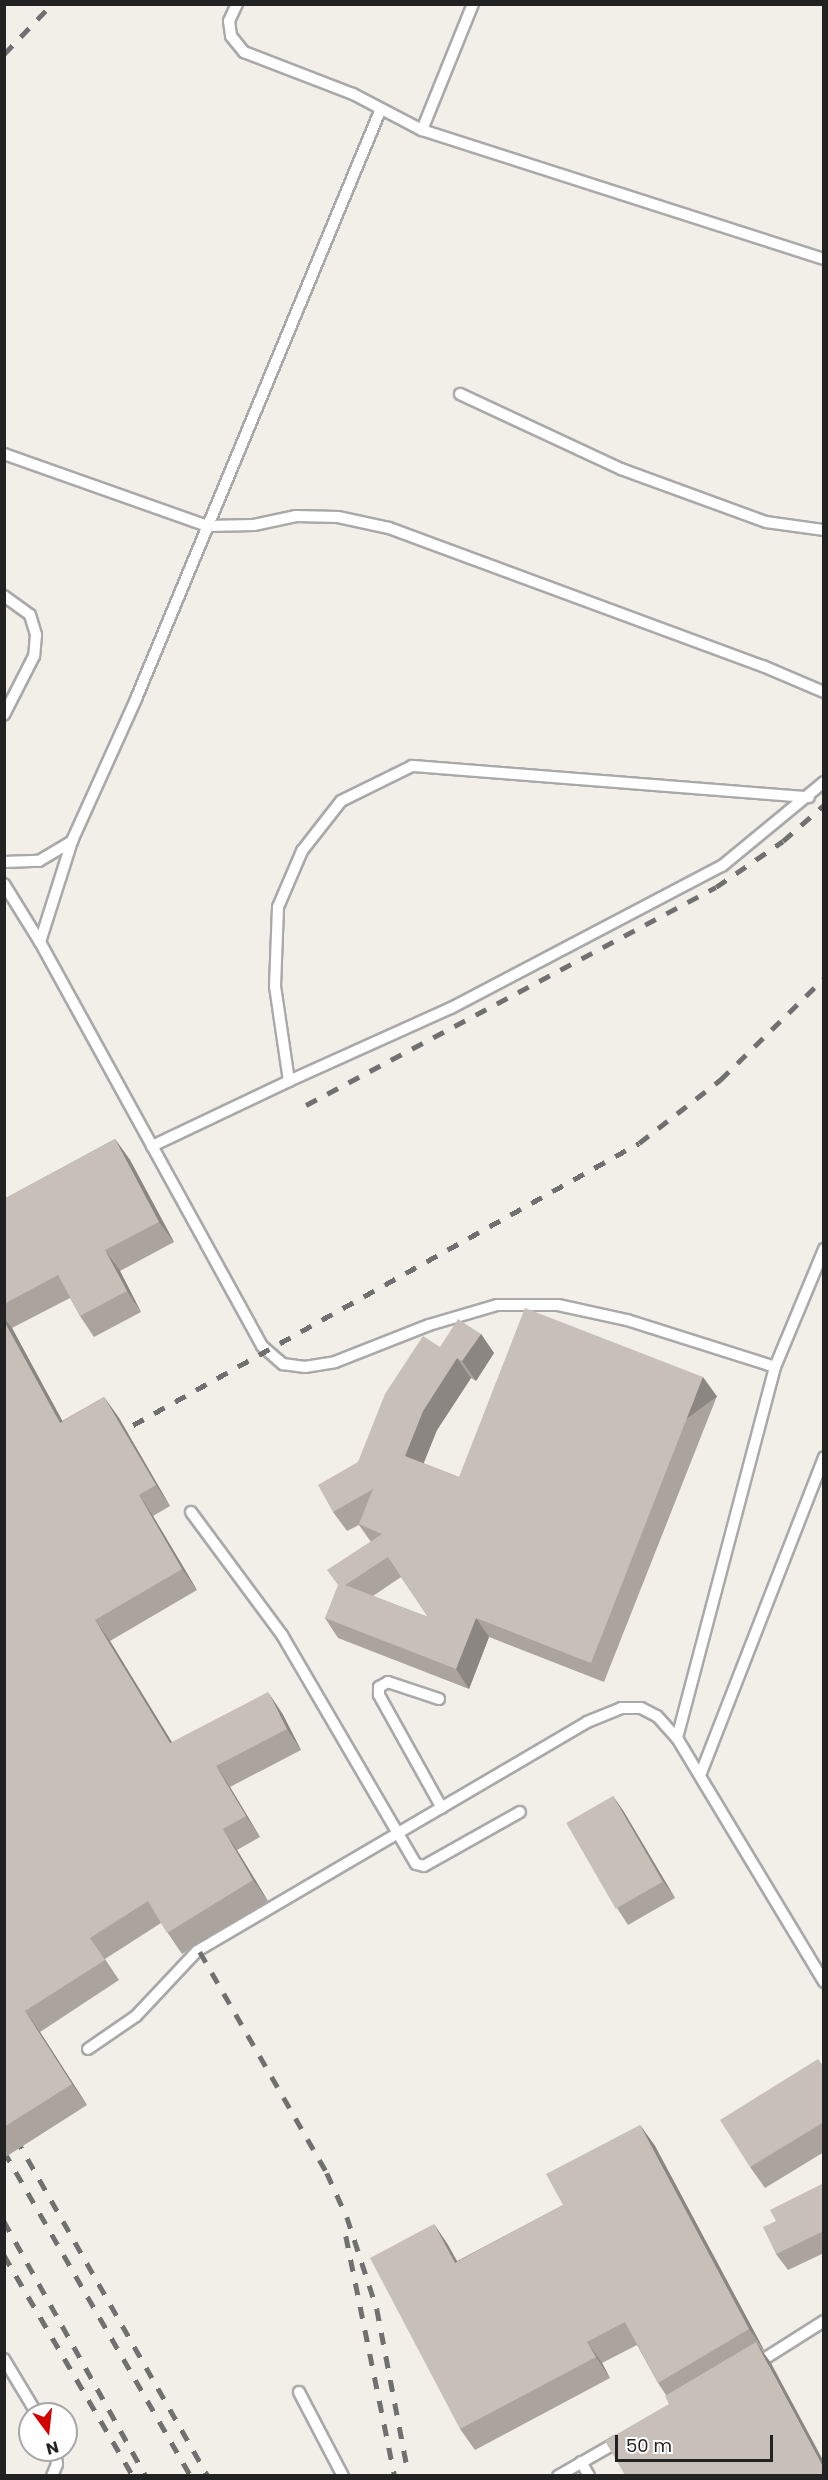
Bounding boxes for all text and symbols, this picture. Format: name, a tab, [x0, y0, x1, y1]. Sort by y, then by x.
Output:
north arrow	[18, 2402, 78, 2462]
scale bar	[618, 2423, 776, 2461]
text: 50 m	[626, 2433, 672, 2458]
text: N	[43, 2435, 61, 2461]

